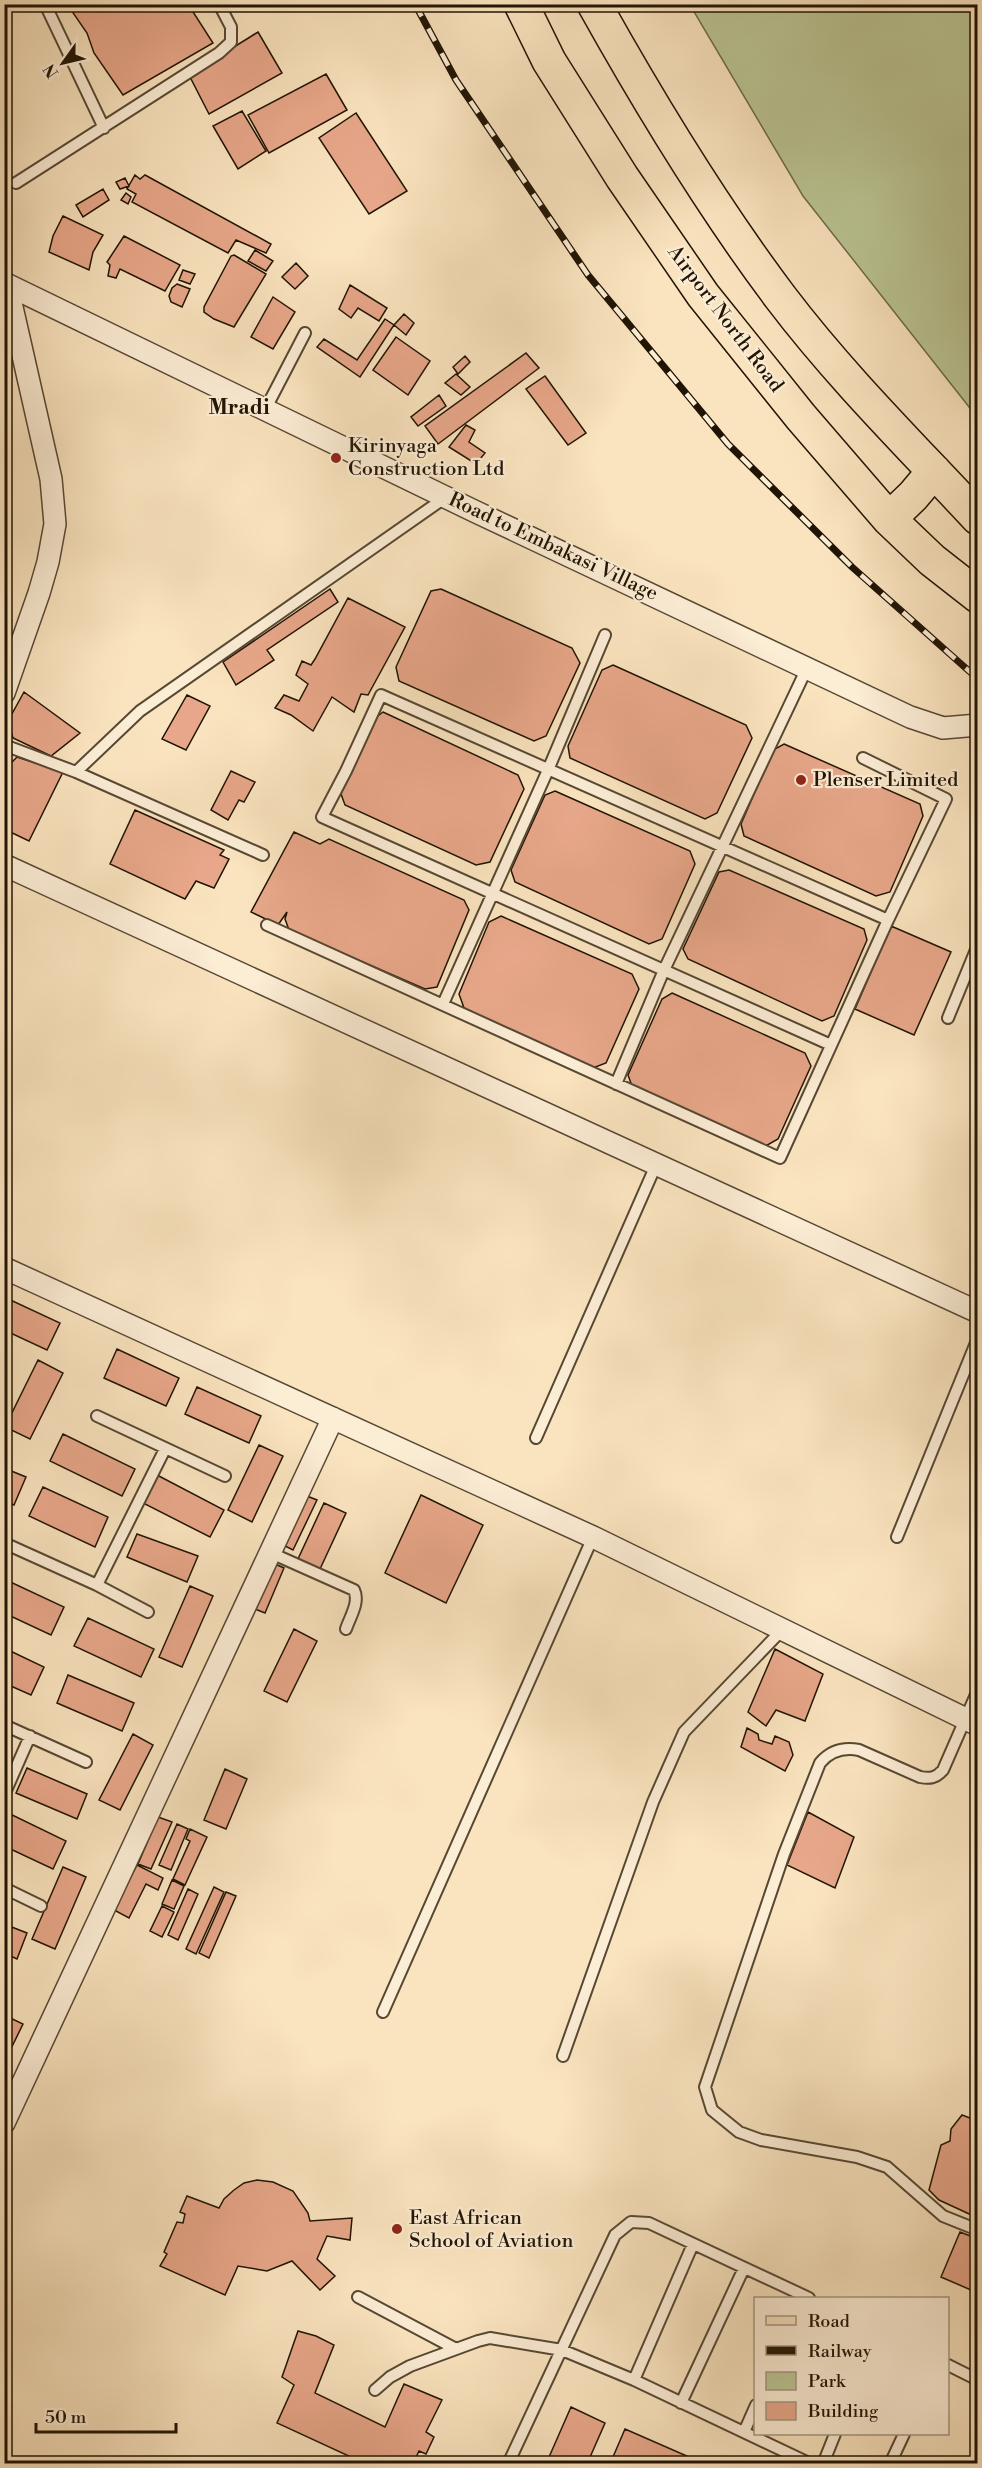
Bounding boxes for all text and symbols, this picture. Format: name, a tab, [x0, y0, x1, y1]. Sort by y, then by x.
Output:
north arrow	[33, 33, 93, 93]
text: N	[39, 60, 63, 82]
street label: Airport North Road	[661, 240, 789, 398]
district label: Mradi	[208, 395, 270, 421]
place label: Kirinyaga Construction Ltd	[348, 434, 505, 482]
marker: Kirinyaga Construction Ltd	[329, 451, 343, 465]
street label: Road to Embakasi Village	[444, 487, 662, 607]
place label: Plenser Limited	[813, 768, 959, 793]
marker: Plenser Limited	[794, 773, 808, 787]
place label: East African School of Aviation	[409, 2206, 573, 2254]
marker: East African School of Aviation	[390, 2222, 404, 2236]
legend	[754, 2297, 949, 2435]
text: Road	[808, 2310, 851, 2333]
text: Railway	[808, 2340, 872, 2363]
text: Park	[808, 2370, 847, 2393]
scale bar	[36, 2396, 176, 2434]
text: Building	[807, 2400, 879, 2423]
text: 50 m	[45, 2406, 87, 2429]

